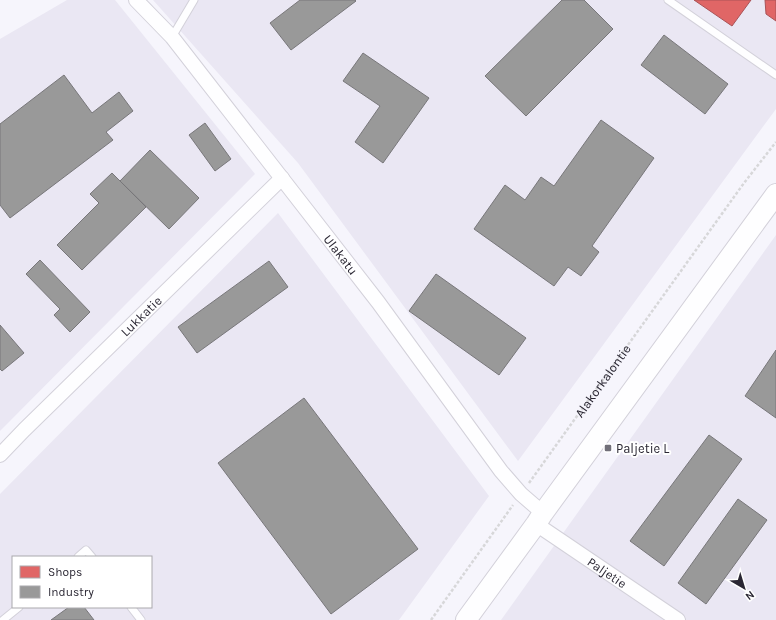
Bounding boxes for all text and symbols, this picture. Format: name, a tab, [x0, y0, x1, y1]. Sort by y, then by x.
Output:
street label: Ulakatu	[320, 232, 361, 278]
street label: Lukkatie	[118, 293, 165, 339]
street label: Alakorkalontie	[572, 341, 634, 420]
place label: Paljetie L	[616, 441, 669, 456]
marker: Paljetie L	[603, 443, 613, 453]
street label: Paljetie	[584, 554, 630, 591]
legend	[12, 556, 152, 608]
text: Shops	[48, 565, 82, 579]
north arrow	[724, 568, 764, 608]
text: Industry	[48, 585, 94, 599]
text: N	[743, 588, 757, 603]

